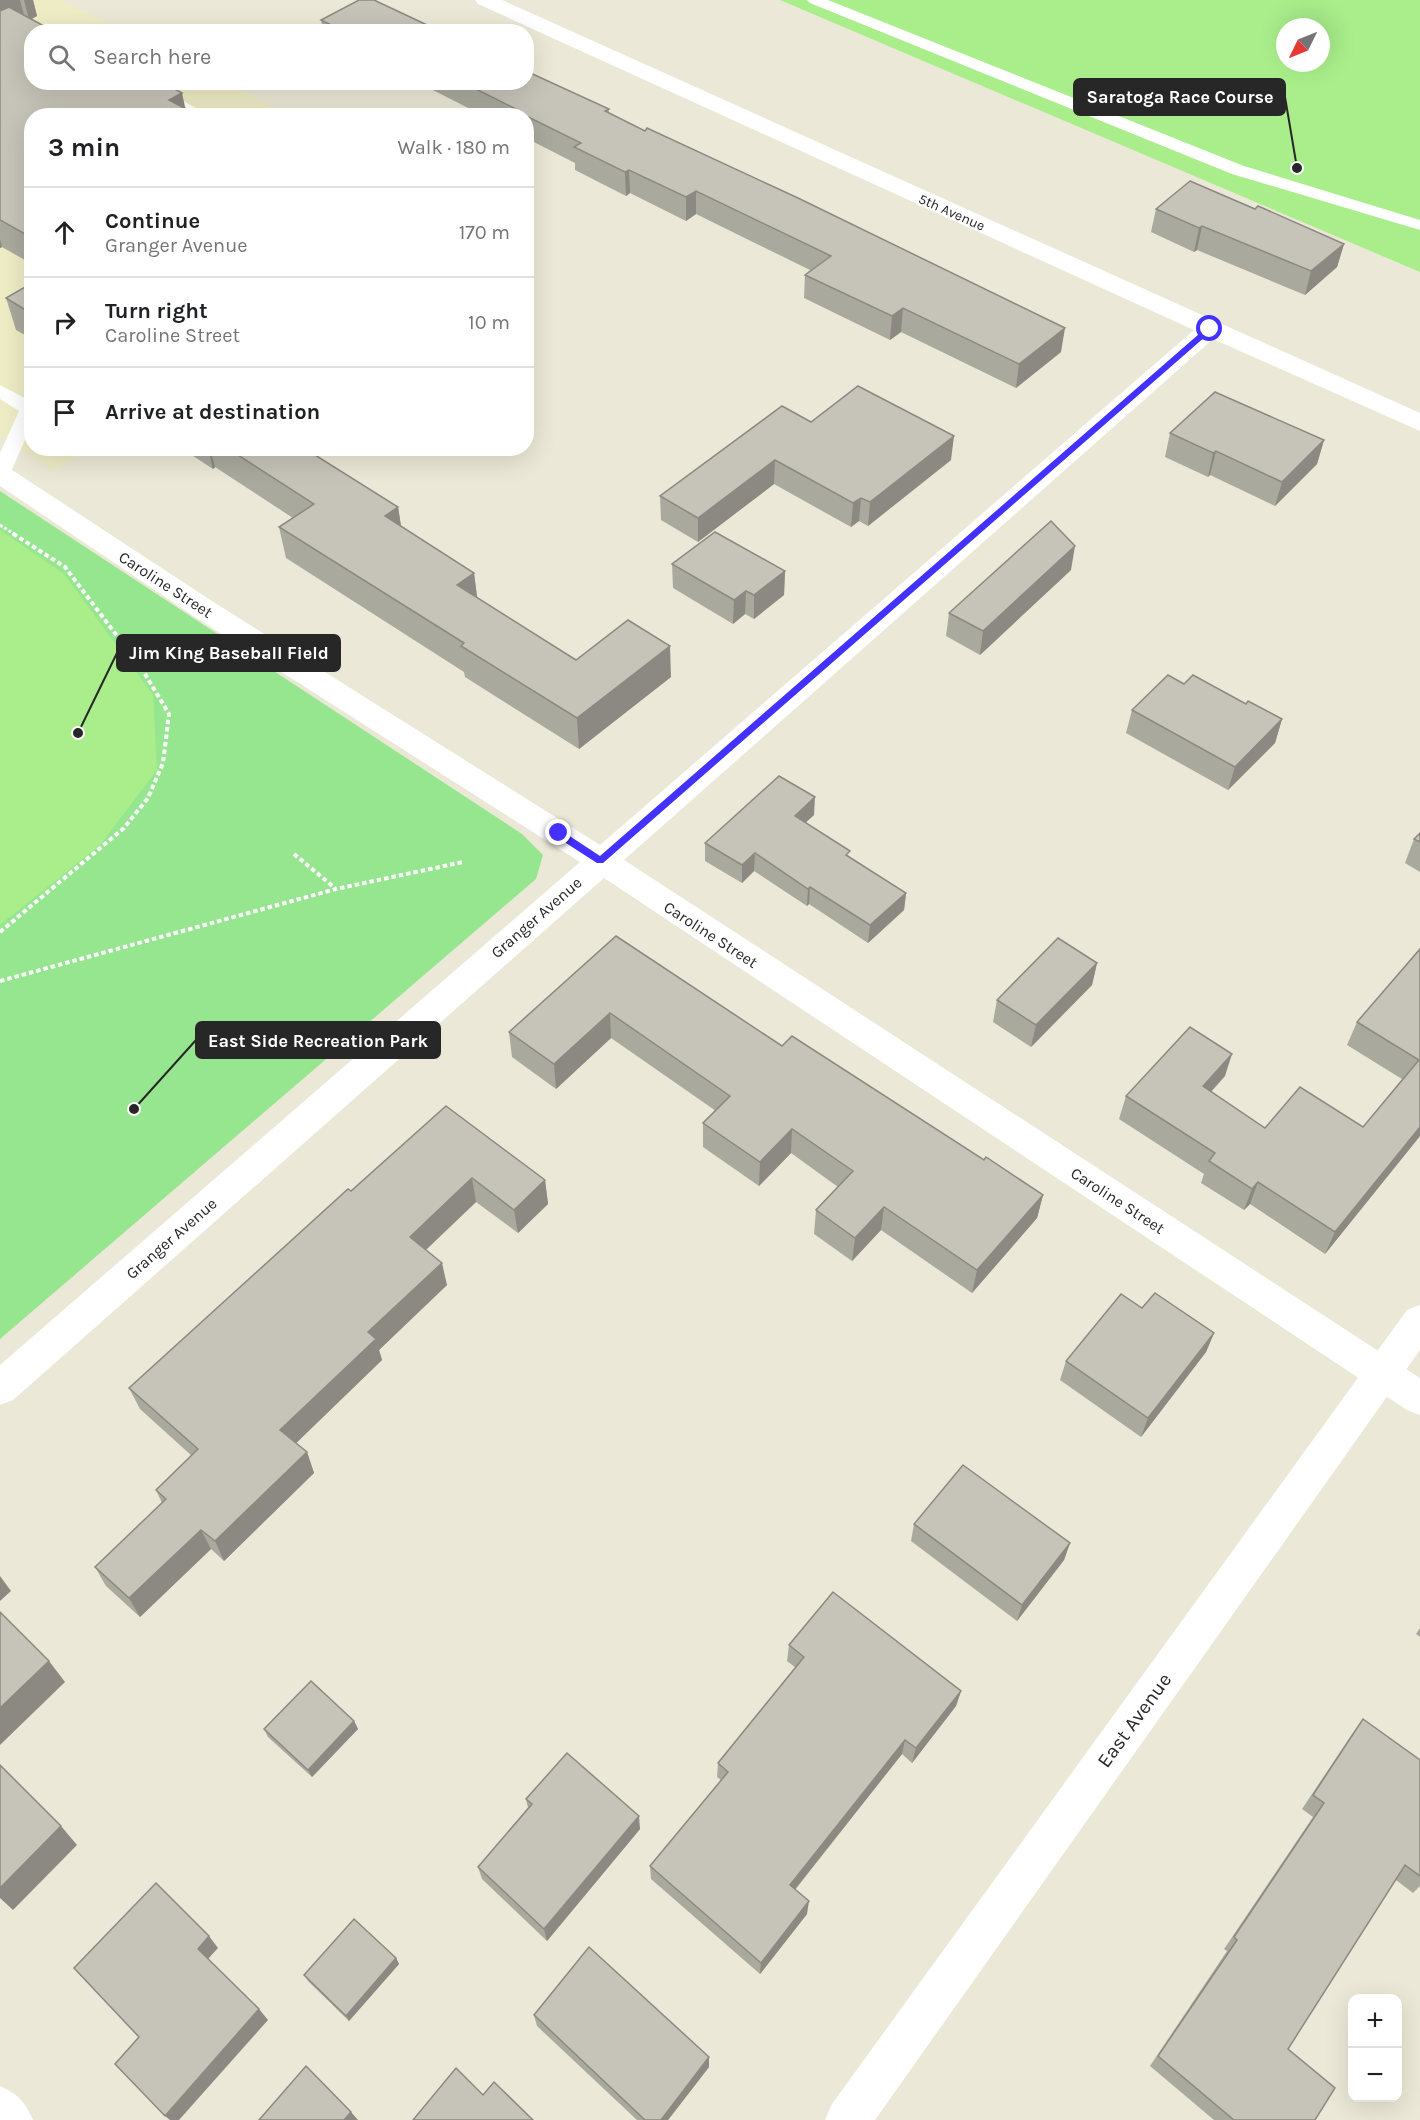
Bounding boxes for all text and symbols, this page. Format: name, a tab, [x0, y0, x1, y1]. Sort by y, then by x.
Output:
north arrow	[1276, 18, 1330, 72]
search box	[24, 24, 534, 90]
icon: search	[45, 41, 78, 74]
text: Search here	[93, 44, 211, 70]
callout: Saratoga Race Course	[1074, 79, 1285, 115]
text: Saratoga Race Course	[1086, 86, 1274, 108]
text: 3 min	[48, 132, 120, 163]
text: Walk · 180 m	[398, 136, 510, 159]
street label: 5th Avenue	[916, 190, 988, 235]
text: Continue	[105, 208, 200, 234]
icon: ahead	[48, 216, 81, 249]
text: 170 m	[459, 221, 510, 244]
text: Granger Avenue	[105, 234, 248, 257]
text: Turn right	[105, 298, 208, 324]
icon: right	[48, 306, 81, 339]
text: 10 m	[468, 311, 510, 334]
route start	[1196, 315, 1222, 341]
text: Caroline Street	[105, 324, 240, 347]
icon: arrive	[48, 396, 81, 429]
text: Arrive at destination	[105, 399, 320, 425]
street label: Caroline Street	[115, 547, 216, 622]
callout: Jim King Baseball Field	[117, 635, 340, 671]
text: Jim King Baseball Field	[129, 642, 329, 664]
route end	[545, 819, 571, 845]
street label: Granger Avenue	[487, 873, 586, 962]
street label: Caroline Street	[660, 897, 761, 972]
callout: East Side Recreation Park	[196, 1022, 440, 1058]
text: East Side Recreation Park	[208, 1030, 428, 1052]
street label: Caroline Street	[1067, 1163, 1168, 1238]
street label: Granger Avenue	[122, 1194, 221, 1283]
street label: East Avenue	[1093, 1669, 1176, 1772]
map controls	[1348, 1994, 1402, 2102]
button: +	[1348, 1994, 1402, 2048]
button: −	[1348, 2048, 1402, 2102]

